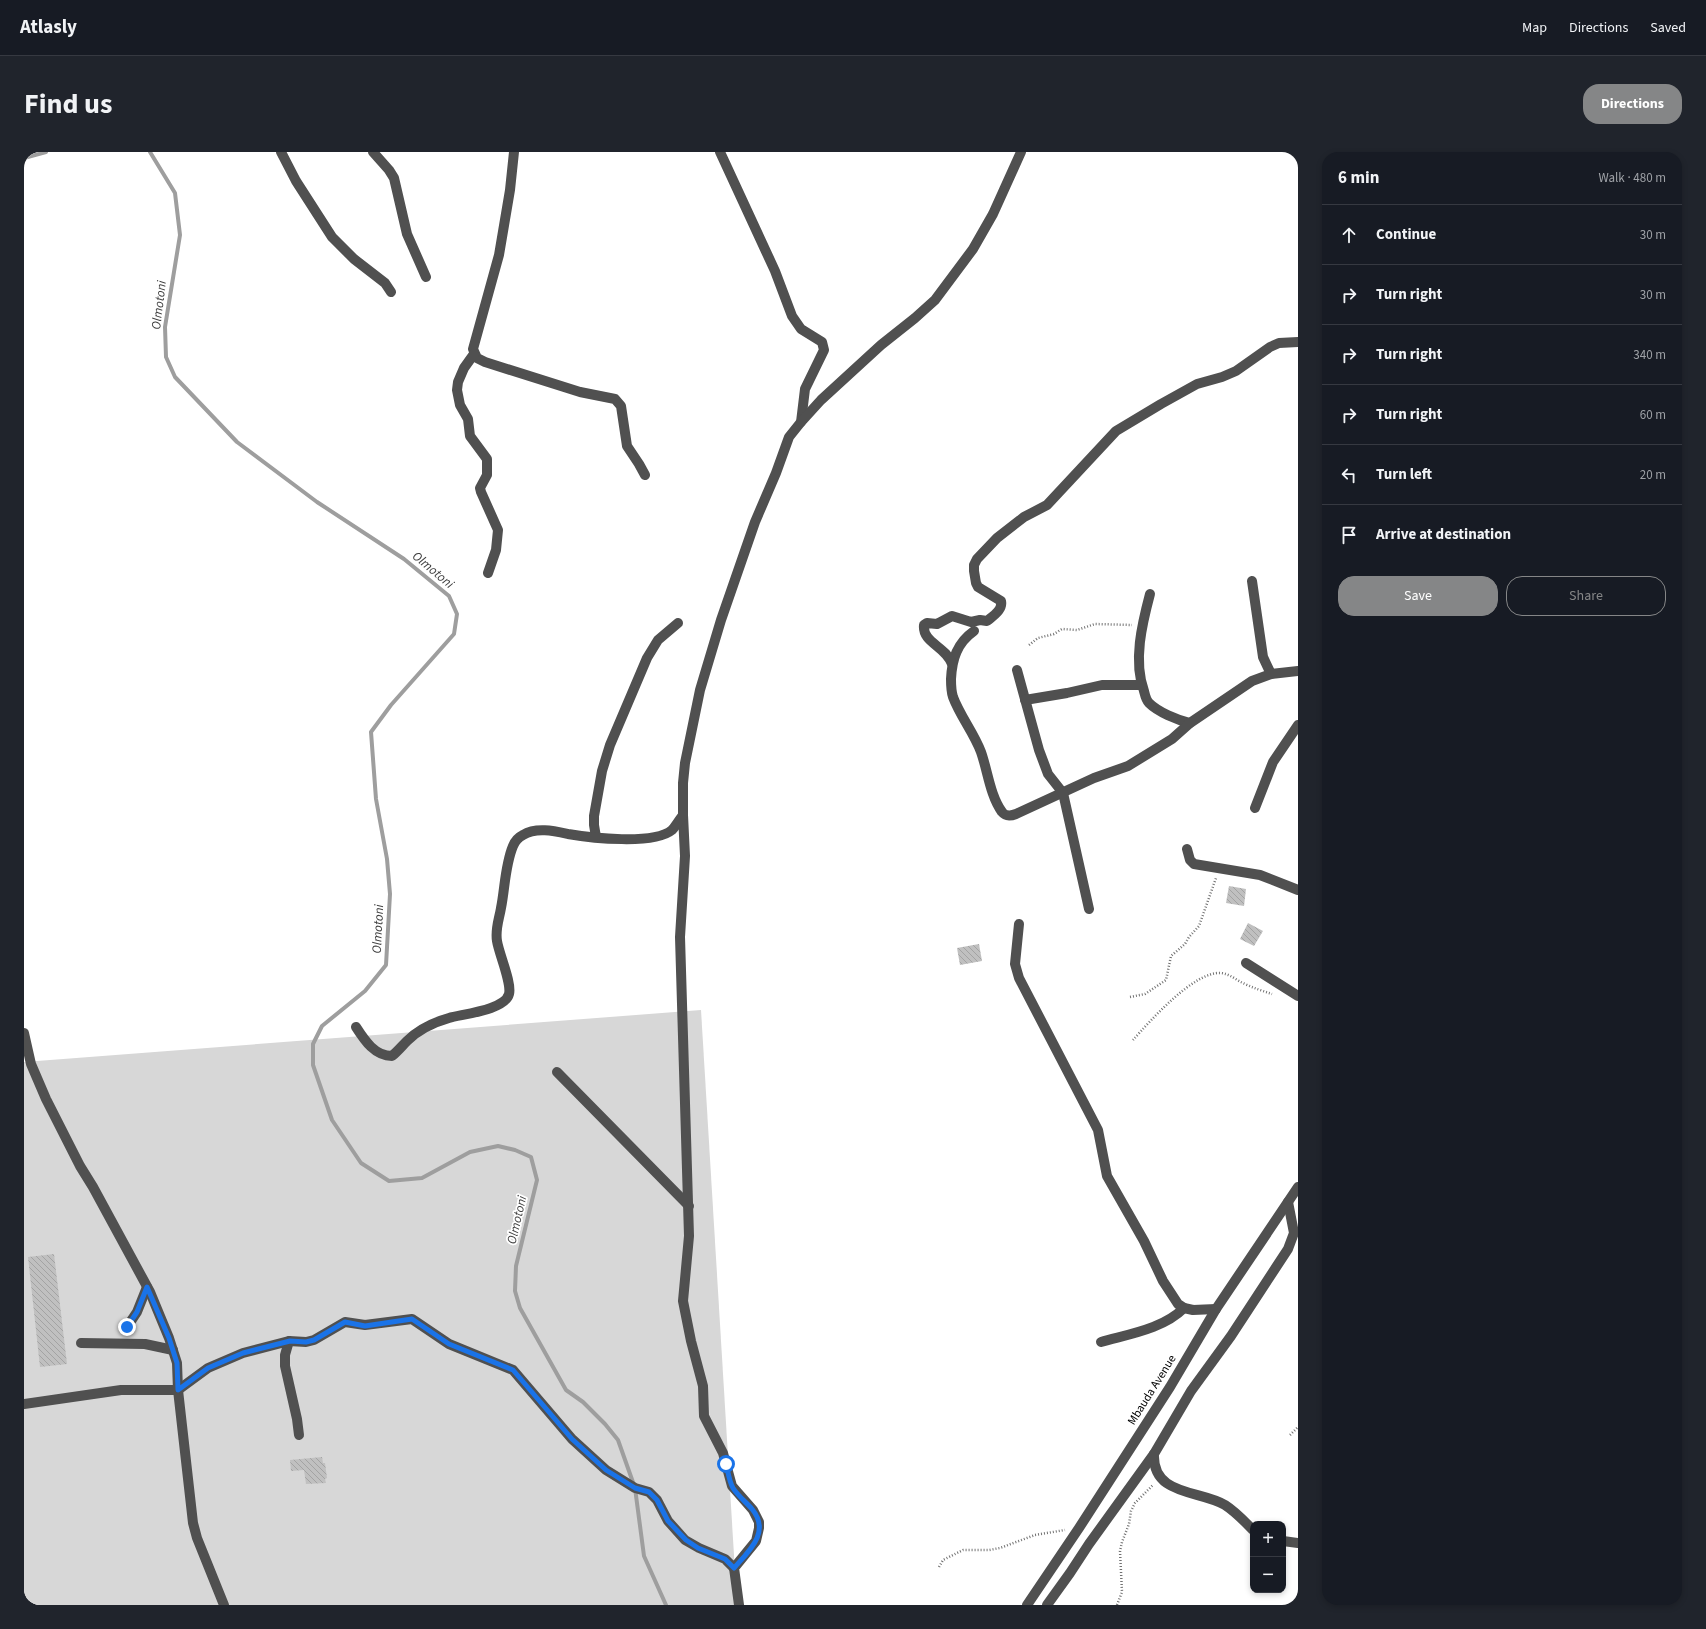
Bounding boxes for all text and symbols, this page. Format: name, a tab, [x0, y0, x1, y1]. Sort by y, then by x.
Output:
text: Atlasly	[20, 14, 77, 41]
text: Map	[1522, 18, 1547, 38]
text: Directions	[1569, 18, 1628, 38]
text: Saved	[1650, 18, 1686, 38]
text: Find us	[24, 84, 112, 124]
button: Directions	[1583, 84, 1682, 124]
text: 6 min	[1338, 166, 1379, 190]
text: Walk · 480 m	[1598, 169, 1666, 187]
icon: ahead	[1338, 224, 1360, 246]
text: Continue	[1376, 224, 1436, 245]
text: 30 m	[1640, 226, 1666, 244]
water label: Olmotoni	[147, 279, 171, 331]
icon: right	[1338, 284, 1360, 306]
text: Turn right	[1376, 284, 1442, 305]
text: 30 m	[1640, 286, 1666, 304]
icon: right	[1338, 344, 1360, 366]
text: Turn right	[1376, 344, 1442, 365]
text: 340 m	[1633, 346, 1666, 364]
icon: right	[1338, 404, 1360, 426]
text: Turn right	[1376, 404, 1442, 425]
text: 60 m	[1640, 406, 1666, 424]
icon: left	[1338, 464, 1360, 486]
text: Turn left	[1376, 464, 1432, 485]
text: 20 m	[1640, 466, 1666, 484]
icon: arrive	[1338, 524, 1360, 546]
text: Arrive at destination	[1376, 524, 1511, 545]
water label: Olmotoni	[408, 547, 458, 593]
button: Save	[1338, 576, 1498, 616]
button: Share	[1506, 576, 1666, 616]
water label: Olmotoni	[368, 903, 388, 954]
water label: Olmotoni	[503, 1193, 532, 1246]
route end	[118, 1318, 136, 1336]
street label: Mbauda Avenue	[1124, 1352, 1180, 1428]
route start	[717, 1455, 735, 1473]
map controls	[1250, 1521, 1286, 1593]
button: +	[1250, 1521, 1286, 1557]
button: −	[1250, 1557, 1286, 1593]

